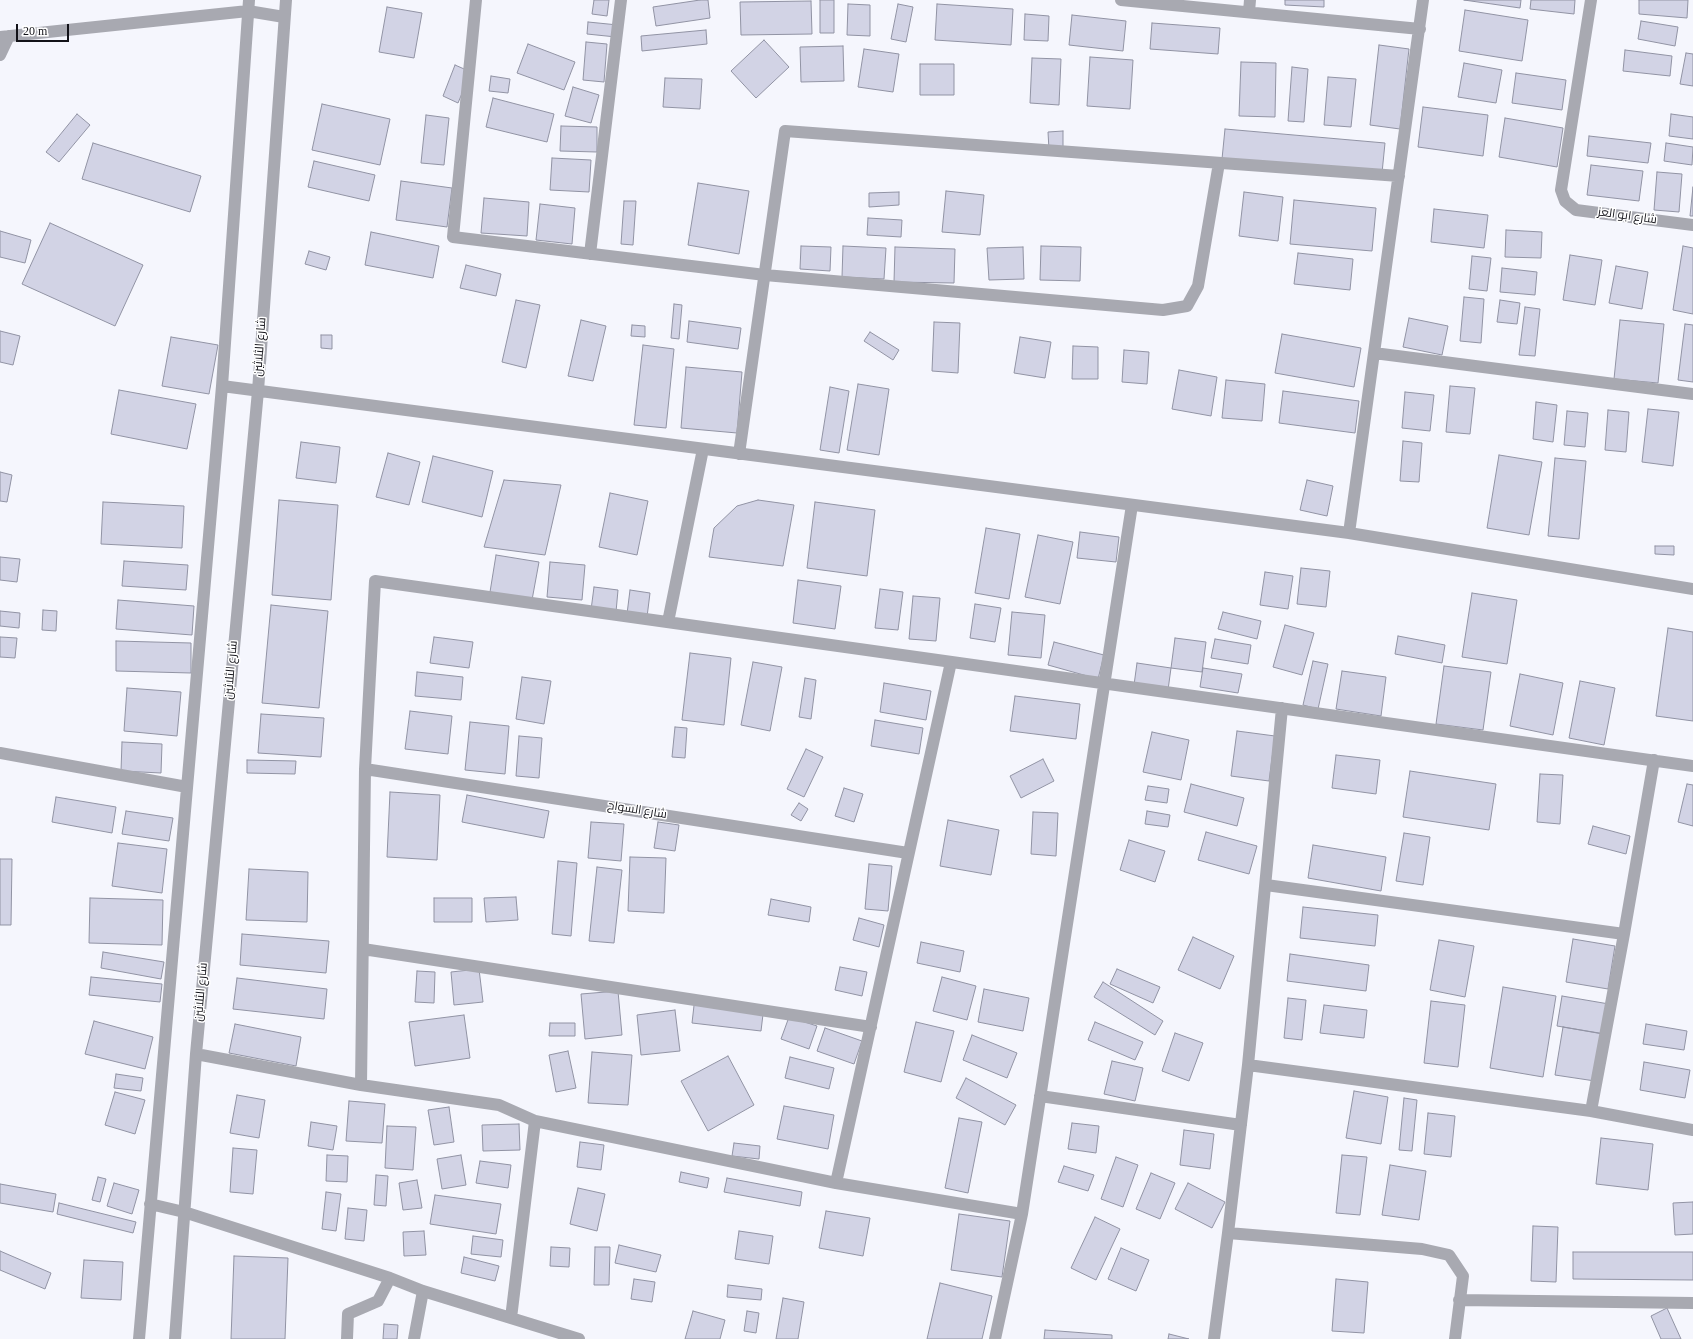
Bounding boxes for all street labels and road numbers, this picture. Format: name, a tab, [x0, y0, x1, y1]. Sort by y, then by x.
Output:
street label: شارع ابو العز	[1596, 206, 1658, 228]
street label: شارع الثلاثين	[252, 317, 270, 377]
street label: شارع الثلاثين	[222, 640, 242, 700]
street label: شارع السواح	[606, 799, 668, 823]
street label: شارع الثلاثين	[192, 962, 212, 1022]

